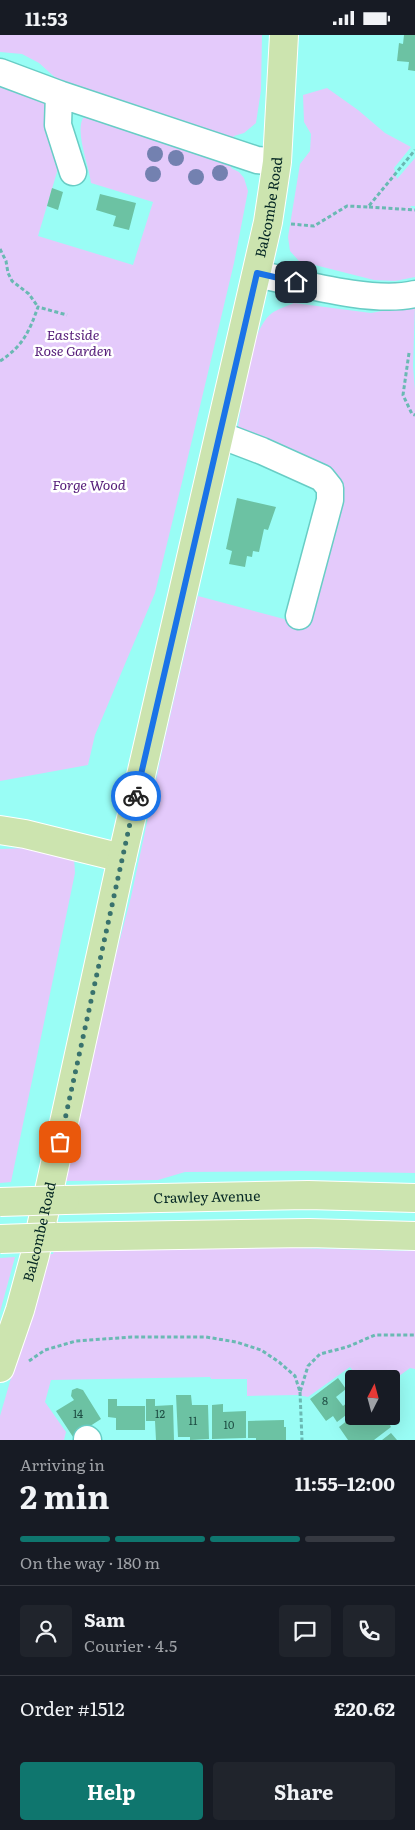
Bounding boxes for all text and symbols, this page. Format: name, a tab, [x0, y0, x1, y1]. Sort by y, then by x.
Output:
text: 11:53	[25, 4, 68, 32]
street label: Balcombe Road	[249, 156, 286, 259]
pin	[275, 261, 317, 303]
icon: home	[282, 268, 310, 296]
park label: Eastside Rose Garden	[34, 324, 112, 360]
park label: Forge Wood	[52, 474, 126, 494]
courier	[111, 771, 161, 821]
icon: bike	[122, 782, 150, 810]
pin	[39, 1121, 81, 1163]
icon: bag	[46, 1128, 74, 1156]
street label: Balcombe Road	[17, 1179, 60, 1284]
street label: Crawley Avenue	[153, 1185, 261, 1207]
north arrow	[345, 1370, 400, 1425]
map controls	[345, 1370, 400, 1425]
house number: 8	[322, 1392, 328, 1408]
house number: 14	[73, 1405, 83, 1421]
house number: 12	[155, 1405, 165, 1421]
house number: 11	[189, 1412, 198, 1428]
house number: 10	[224, 1416, 234, 1432]
text: Arriving in	[20, 1452, 105, 1476]
text: 11:55–12:00	[295, 1469, 395, 1497]
text: 2 min	[20, 1471, 109, 1519]
text: On the way · 180 m	[20, 1550, 160, 1574]
button: person	[20, 1605, 72, 1657]
text: Sam	[84, 1605, 125, 1633]
button: chat	[279, 1605, 331, 1657]
button: phone	[343, 1605, 395, 1657]
text: Courier · 4.5	[84, 1633, 177, 1657]
text: Order #1512	[20, 1694, 125, 1722]
text: £20.62	[334, 1694, 395, 1722]
button: Help	[20, 1762, 203, 1820]
button: Share	[213, 1762, 395, 1820]

